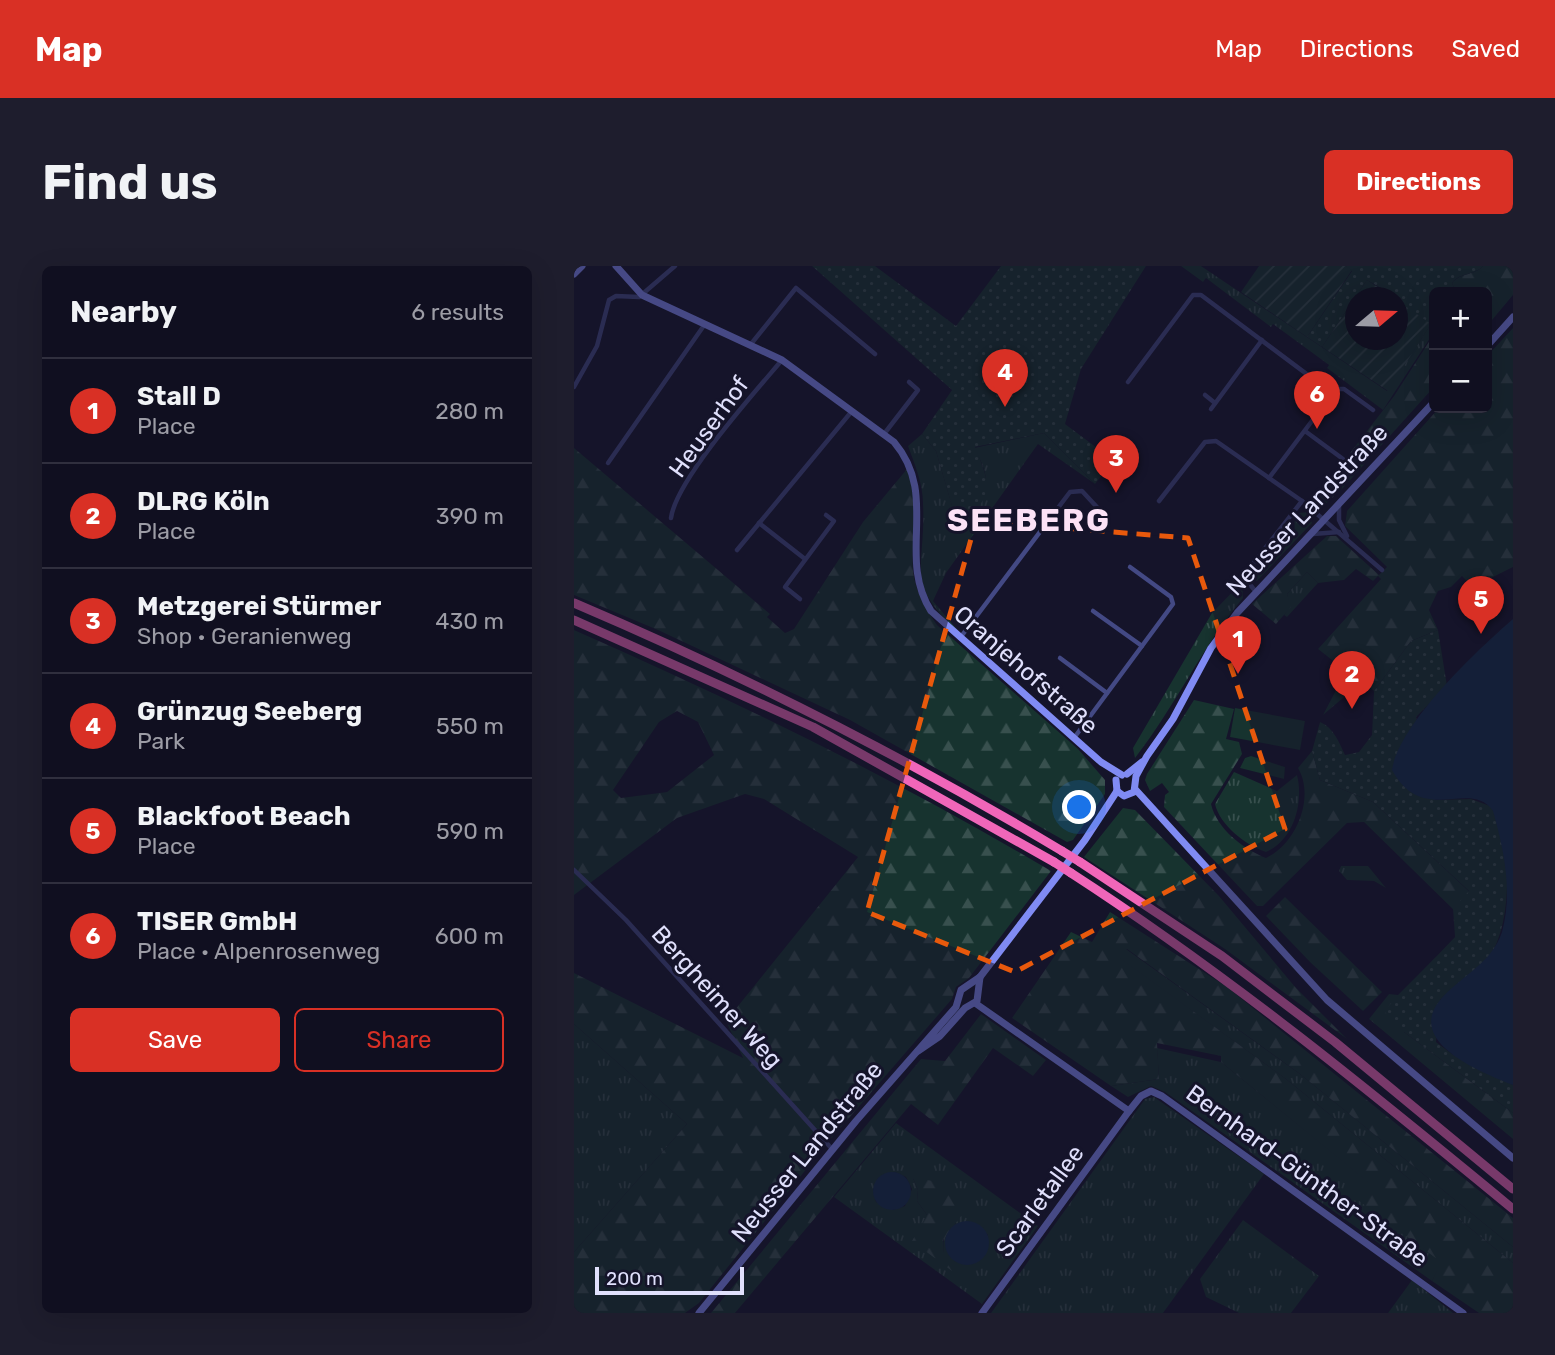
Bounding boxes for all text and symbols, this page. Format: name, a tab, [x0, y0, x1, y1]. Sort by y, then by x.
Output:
text: Map	[35, 30, 103, 69]
text: Map	[1215, 35, 1262, 63]
text: Directions	[1300, 35, 1413, 63]
text: Saved	[1451, 35, 1520, 63]
button: Directions	[1324, 150, 1513, 214]
text: Find us	[42, 153, 218, 211]
north arrow	[1345, 287, 1408, 350]
map controls	[1429, 287, 1492, 413]
button: +	[1429, 287, 1492, 350]
text: Nearby	[70, 294, 177, 330]
text: 6 results	[411, 298, 504, 326]
pin: 4	[982, 349, 1028, 407]
button: −	[1429, 350, 1492, 413]
street label: Heuserhof	[663, 371, 755, 483]
pin: 6	[1294, 371, 1340, 429]
text: Stall D	[137, 381, 221, 412]
text: 1	[87, 397, 99, 425]
text: 280 m	[435, 397, 504, 425]
text: Place	[137, 412, 196, 440]
street label: Neusser Landstraße	[1220, 419, 1394, 601]
pin: 3	[1093, 435, 1139, 493]
text: DLRG Köln	[137, 486, 270, 517]
district label: SEEBERG	[947, 501, 1111, 539]
text: 2	[86, 502, 100, 530]
text: 390 m	[436, 502, 504, 530]
text: Place	[137, 517, 196, 545]
pin: 5	[1458, 576, 1504, 634]
text: Metzgerei Stürmer	[137, 591, 381, 622]
street label: Oranjehofstraße	[948, 600, 1104, 740]
text: 3	[85, 607, 101, 635]
text: 430 m	[435, 607, 504, 635]
pin: 1	[1215, 616, 1261, 674]
text: Shop · Geranienweg	[137, 622, 352, 650]
pin: 2	[1329, 651, 1375, 709]
text: Grünzug Seeberg	[137, 696, 362, 727]
text: 4	[85, 712, 101, 740]
text: 550 m	[436, 712, 504, 740]
text: Park	[137, 727, 185, 755]
your location	[1062, 790, 1096, 824]
text: Blackfoot Beach	[137, 801, 351, 832]
text: 5	[86, 817, 100, 845]
text: 590 m	[436, 817, 504, 845]
text: Place	[137, 832, 196, 860]
text: TISER GmbH	[137, 906, 297, 937]
street label: Bergheimer Weg	[646, 920, 788, 1074]
text: 6	[86, 922, 100, 950]
text: 600 m	[435, 922, 504, 950]
text: Place · Alpenrosenweg	[137, 937, 380, 965]
button: Save	[70, 1008, 280, 1072]
button: Share	[294, 1008, 504, 1072]
street label: Neusser Landstraße	[726, 1056, 888, 1248]
street label: Bernhard-Günther-Straße	[1181, 1079, 1433, 1273]
street label: Scarletallee	[990, 1140, 1090, 1262]
scale bar	[595, 1264, 744, 1296]
text: 200 m	[606, 1267, 663, 1290]

